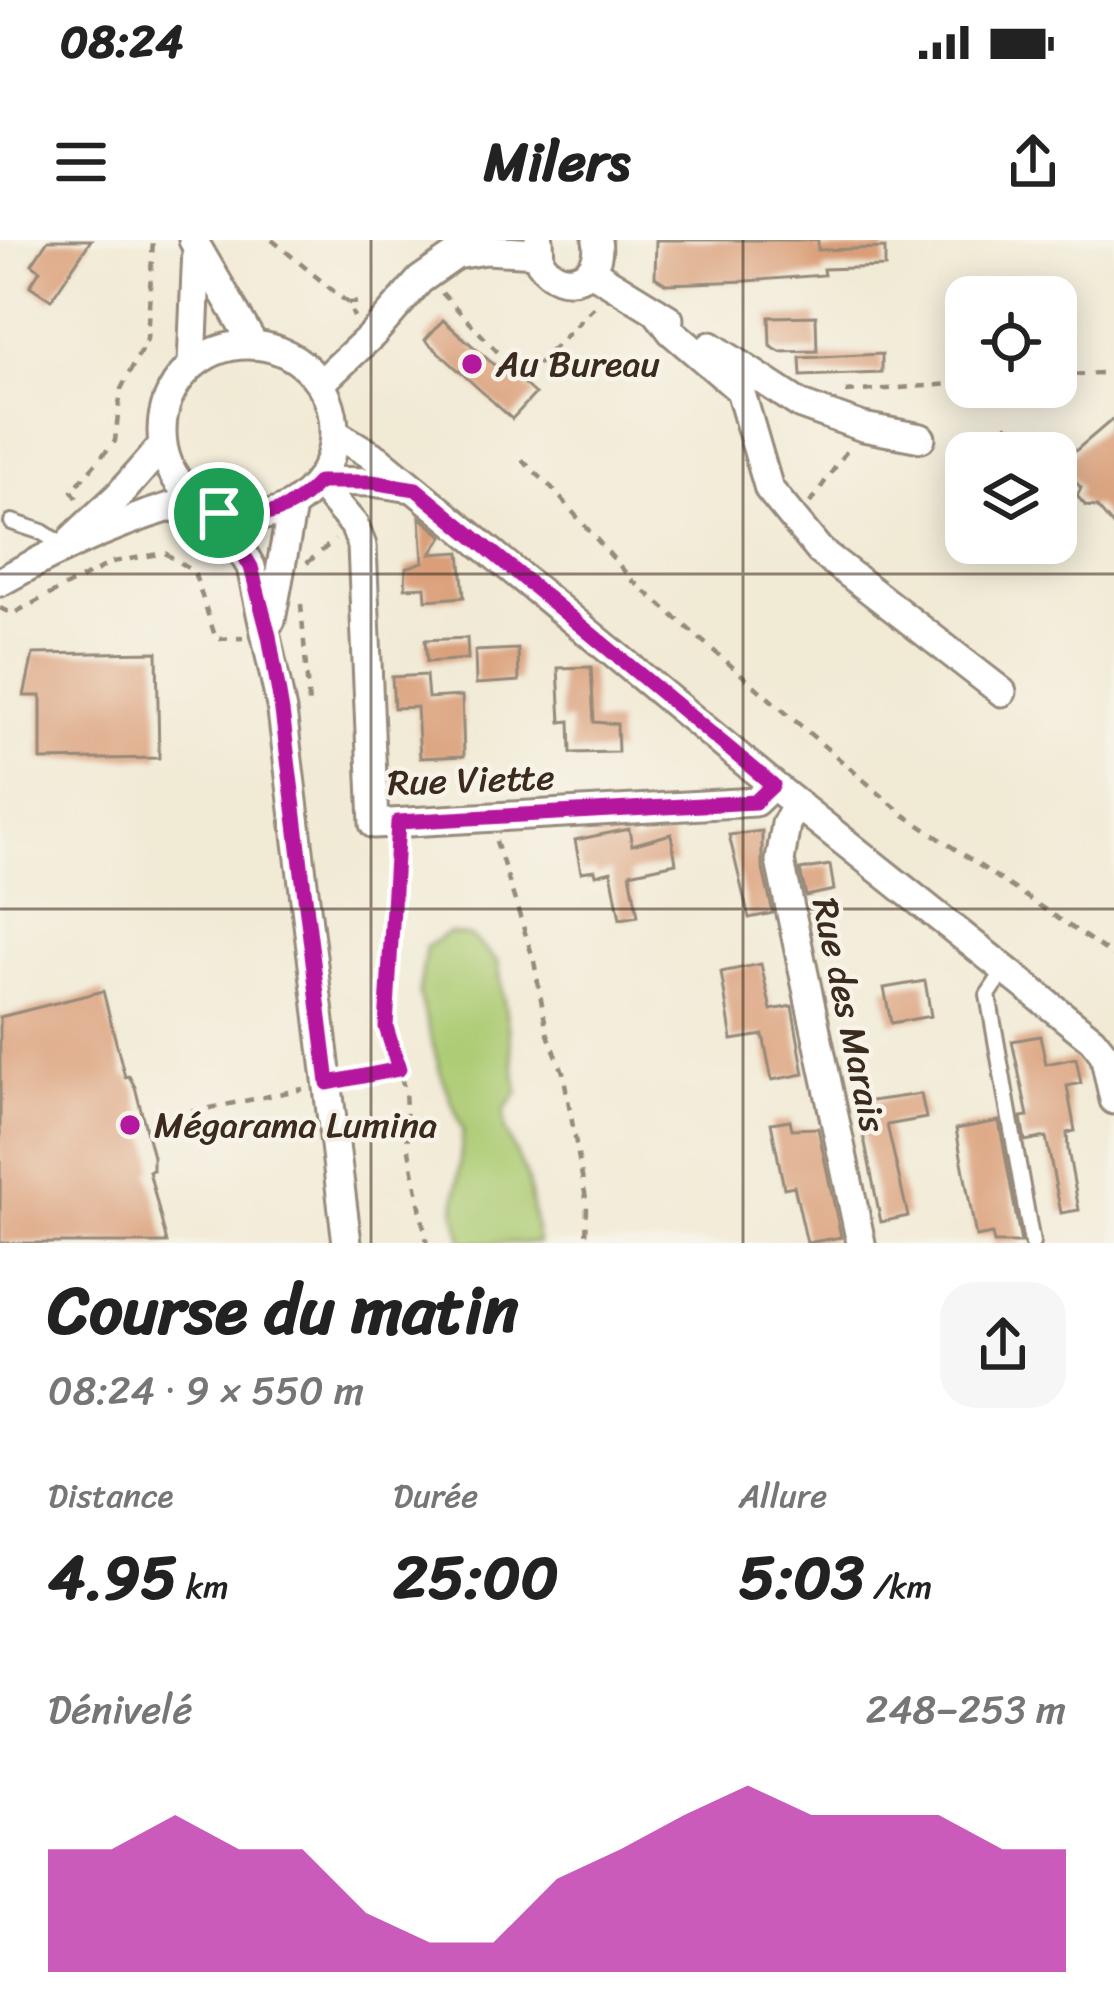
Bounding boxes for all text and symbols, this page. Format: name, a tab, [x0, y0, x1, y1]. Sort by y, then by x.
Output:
text: 08:24	[60, 2, 183, 82]
text: Milers	[484, 114, 630, 210]
icon: menu	[48, 129, 114, 195]
icon: share	[1000, 129, 1066, 195]
map controls	[945, 276, 1077, 564]
button: locate	[945, 276, 1077, 408]
place label: Au Bureau	[495, 332, 660, 396]
marker: Au Bureau	[459, 351, 485, 377]
button: layers	[945, 432, 1077, 564]
pin	[168, 462, 270, 564]
icon: arrive	[186, 480, 252, 546]
street label: Rue Viette	[386, 745, 556, 815]
street label: Rue des Marais	[793, 892, 905, 1138]
place label: Mégarama Lumina	[154, 1093, 437, 1157]
marker: Mégarama Lumina	[117, 1112, 143, 1138]
text: Course du matin	[48, 1252, 519, 1369]
button: share	[940, 1282, 1066, 1408]
text: 08:24 · 9 × 550 m	[48, 1356, 364, 1425]
text: Distance	[48, 1467, 173, 1525]
text: Durée	[393, 1467, 478, 1525]
text: Allure	[739, 1467, 827, 1525]
text: 4.95	[48, 1525, 177, 1631]
text: 25:00	[393, 1525, 559, 1631]
text: 5:03	[739, 1525, 864, 1631]
text: km	[177, 1558, 229, 1616]
text: /km	[864, 1558, 932, 1616]
text: Dénivelé	[48, 1675, 193, 1744]
text: 248–253 m	[866, 1675, 1066, 1744]

